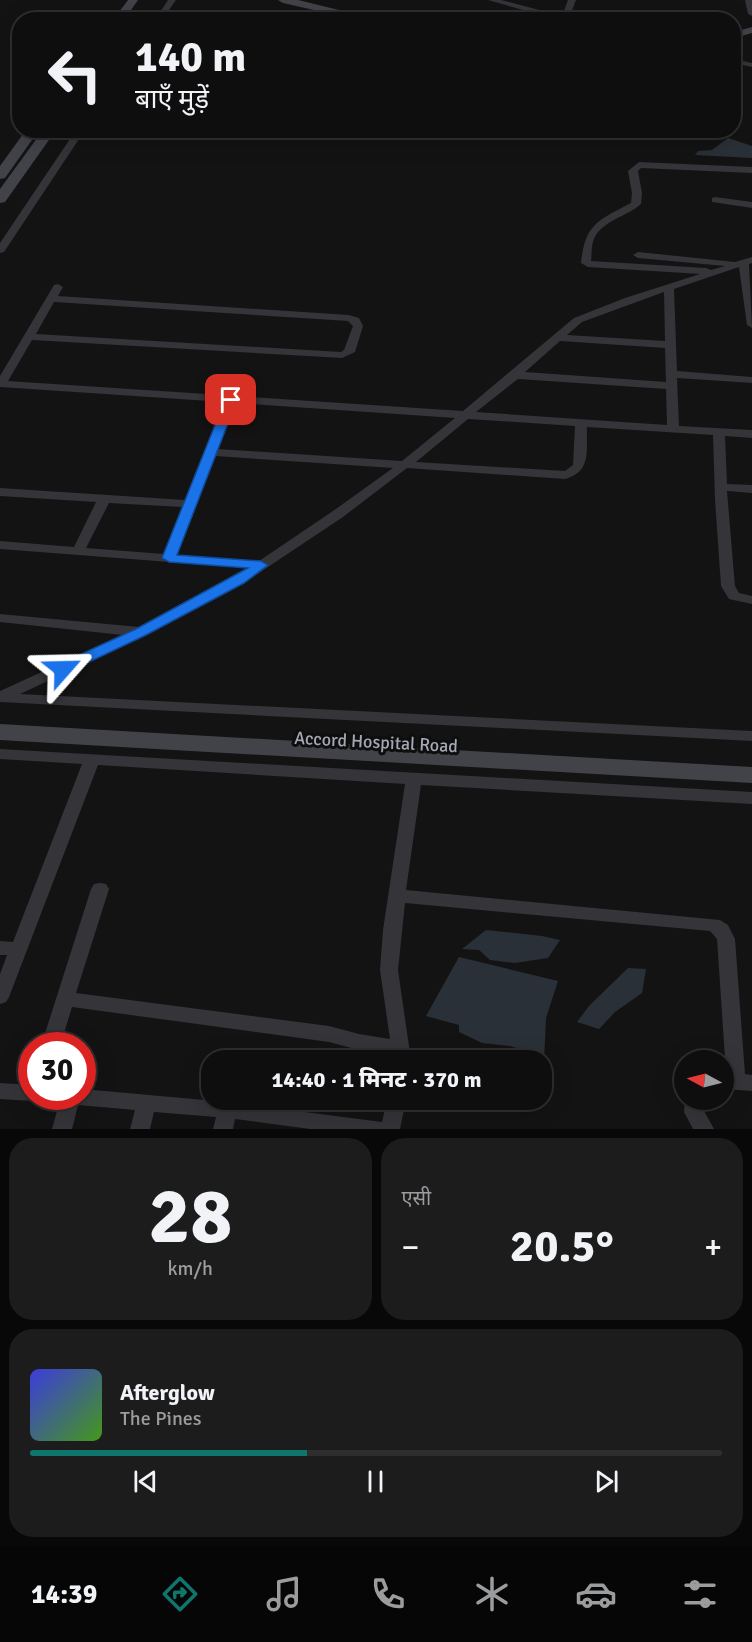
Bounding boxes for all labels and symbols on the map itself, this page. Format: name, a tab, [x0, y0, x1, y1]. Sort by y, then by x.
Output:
pin	[205, 374, 256, 425]
position arrow	[31, 637, 95, 701]
street label: Accord Hospital Road	[294, 727, 458, 757]
speed limit sign: 30	[18, 1032, 96, 1110]
north arrow	[674, 1050, 734, 1110]

